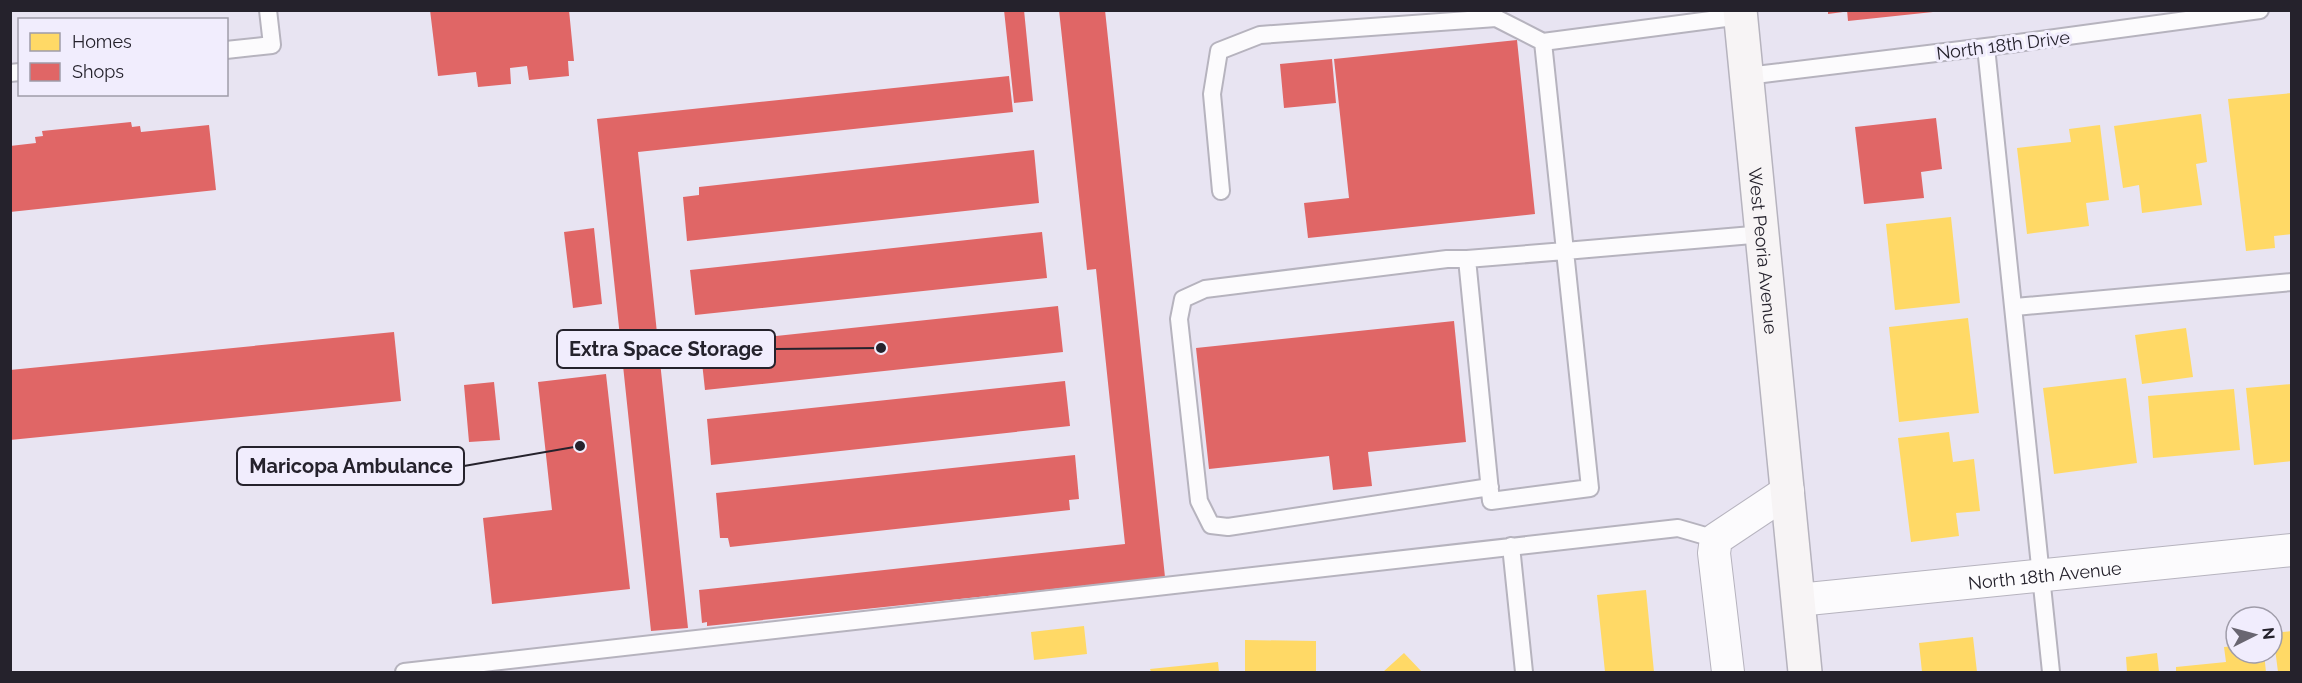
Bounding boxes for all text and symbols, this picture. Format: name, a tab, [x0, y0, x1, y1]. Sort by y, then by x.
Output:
legend	[18, 18, 228, 96]
street label: North 18th Drive	[1935, 26, 2071, 64]
text: Homes	[72, 31, 132, 52]
text: Shops	[72, 61, 124, 82]
street label: West Peoria Avenue	[1745, 167, 1782, 335]
callout: Extra Space Storage	[557, 330, 775, 368]
text: Extra Space Storage	[569, 337, 763, 361]
callout: Maricopa Ambulance	[237, 447, 464, 485]
text: Maricopa Ambulance	[249, 454, 453, 478]
street label: North 18th Avenue	[1967, 557, 2123, 593]
north arrow	[2224, 605, 2284, 665]
text: N	[2258, 626, 2279, 641]

